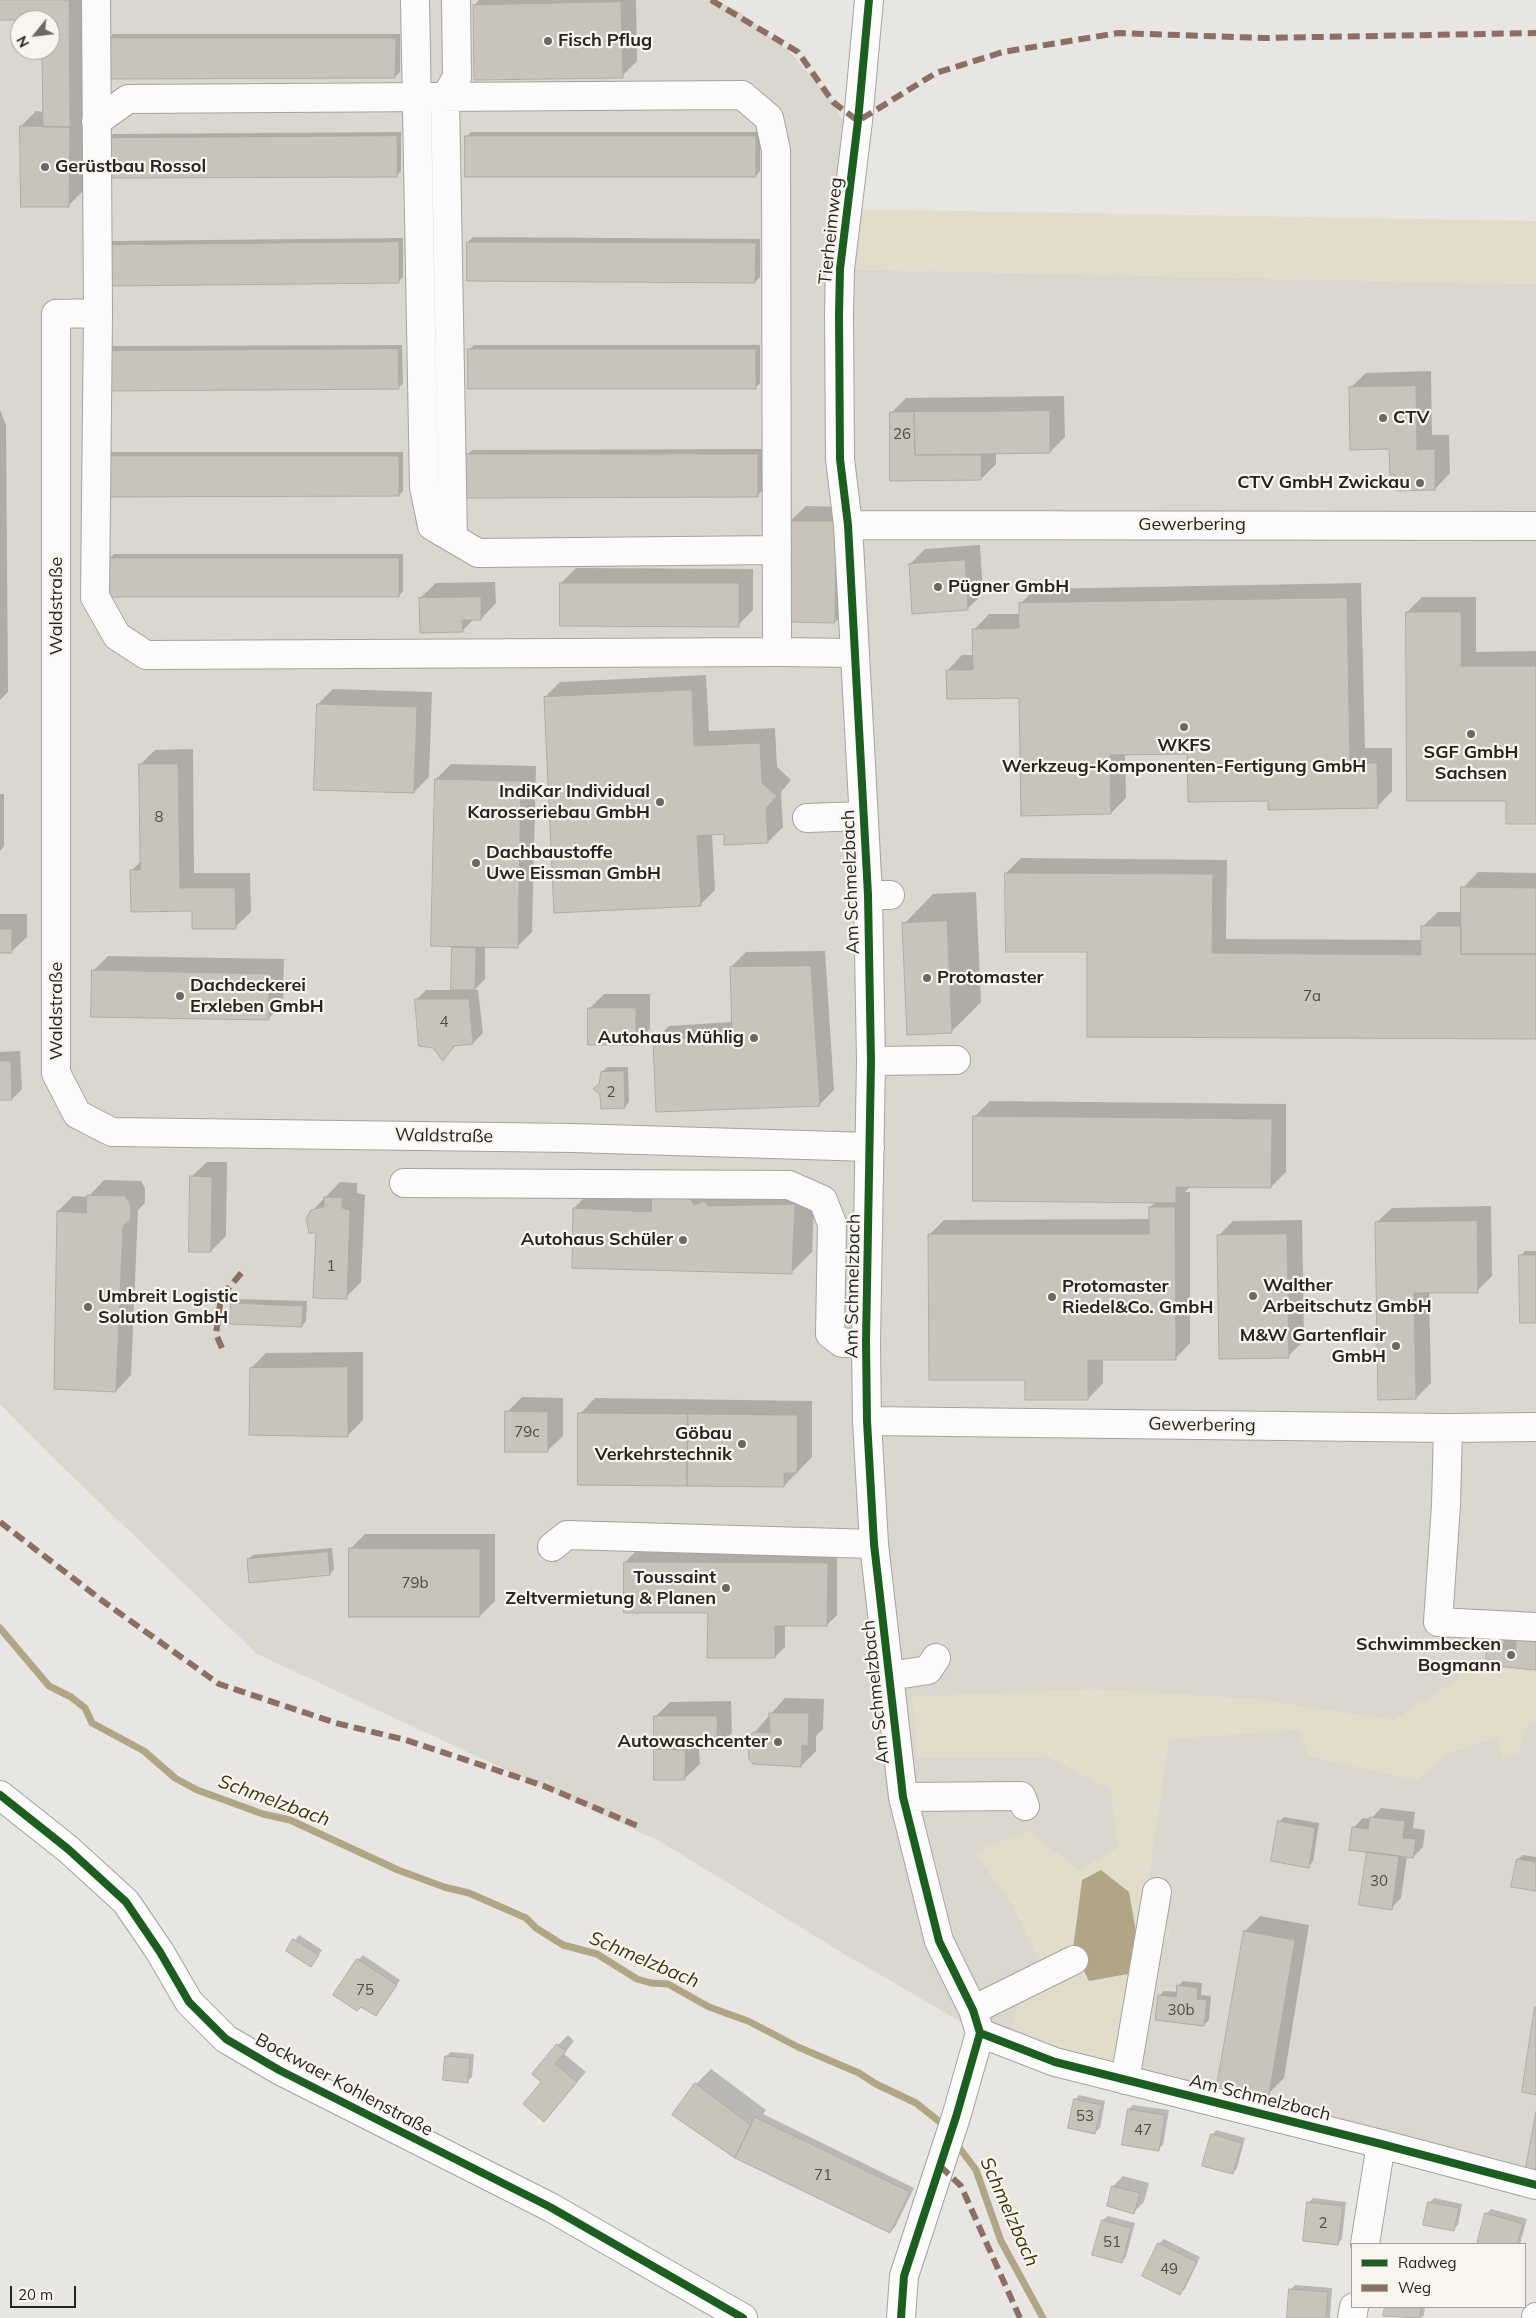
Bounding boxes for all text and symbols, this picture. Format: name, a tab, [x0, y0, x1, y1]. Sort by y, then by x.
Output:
north arrow	[10, 10, 60, 60]
place label: Fisch Pflug	[558, 30, 652, 52]
text: N	[12, 33, 33, 51]
marker: Fisch Pflug	[542, 35, 554, 47]
place label: Gerüstbau Rossol	[55, 156, 206, 178]
marker: Gerüstbau Rossol	[39, 161, 51, 173]
street label: Tierheimweg	[815, 176, 847, 286]
place label: CTV	[1393, 407, 1430, 429]
marker: CTV	[1377, 412, 1389, 424]
house number: 26	[893, 425, 911, 443]
place label: CTV GmbH Zwickau	[1237, 472, 1410, 494]
marker: CTV GmbH Zwickau	[1414, 477, 1426, 489]
street label: Gewerbering	[1138, 514, 1246, 536]
street label: Waldstraße	[46, 557, 68, 655]
place label: Pügner GmbH	[948, 576, 1069, 598]
marker: Pügner GmbH	[932, 581, 944, 593]
marker: WKFS Werkzeug-Komponenten-Fertigung GmbH	[1178, 721, 1190, 733]
marker: SGF GmbH Sachsen	[1465, 728, 1477, 740]
place label: WKFS Werkzeug-Komponenten-Fertigung GmbH	[1002, 735, 1366, 778]
place label: SGF GmbH Sachsen	[1424, 742, 1518, 784]
place label: IndiKar Individual Karosseriebau GmbH	[467, 781, 650, 824]
marker: IndiKar Individual Karosseriebau GmbH	[654, 796, 666, 808]
house number: 8	[155, 808, 163, 826]
street label: Am Schmelzbach	[838, 809, 864, 955]
place label: Dachbaustoffe Uwe Eissman GmbH	[486, 842, 661, 884]
marker: Dachbaustoffe Uwe Eissman GmbH	[470, 857, 482, 869]
street label: Waldstraße	[46, 962, 68, 1060]
place label: Protomaster	[937, 967, 1044, 989]
marker: Protomaster	[921, 972, 933, 984]
place label: Dachdeckerei Erxleben GmbH	[190, 975, 324, 1018]
house number: 7a	[1303, 987, 1321, 1005]
marker: Dachdeckerei Erxleben GmbH	[174, 990, 186, 1002]
house number: 4	[440, 1013, 448, 1031]
place label: Autohaus Mühlig	[598, 1027, 744, 1049]
marker: Autohaus Mühlig	[748, 1032, 760, 1044]
house number: 2	[607, 1083, 615, 1101]
street label: Waldstraße	[395, 1124, 493, 1148]
street label: Am Schmelzbach	[841, 1213, 865, 1359]
place label: Autohaus Schüler	[521, 1229, 673, 1251]
marker: Autohaus Schüler	[677, 1234, 689, 1246]
house number: 1	[327, 1257, 335, 1275]
place label: Walther Arbeitschutz GmbH	[1263, 1275, 1432, 1318]
place label: Protomaster Riedel&Co. GmbH	[1062, 1276, 1213, 1318]
place label: Umbreit Logistic Solution GmbH	[98, 1286, 238, 1328]
marker: Walther Arbeitschutz GmbH	[1247, 1290, 1259, 1302]
marker: Protomaster Riedel&Co. GmbH	[1046, 1291, 1058, 1303]
marker: Umbreit Logistic Solution GmbH	[82, 1301, 94, 1313]
place label: M&W Gartenflair GmbH	[1240, 1325, 1386, 1368]
marker: M&W Gartenflair GmbH	[1390, 1340, 1402, 1352]
street label: Gewerbering	[1148, 1413, 1256, 1437]
house number: 79c	[514, 1423, 540, 1441]
place label: Göbau Verkehrstechnik	[595, 1423, 732, 1466]
marker: Göbau Verkehrstechnik	[736, 1438, 748, 1450]
place label: Toussaint Zeltvermietung & Planen	[505, 1567, 716, 1610]
house number: 79b	[402, 1574, 428, 1592]
marker: Toussaint Zeltvermietung & Planen	[720, 1582, 732, 1594]
street label: Am Schmelzbach	[858, 1619, 894, 1765]
place label: Schwimmbecken Bogmann	[1356, 1634, 1501, 1676]
marker: Schwimmbecken Bogmann	[1505, 1649, 1517, 1661]
place label: Autowaschcenter	[617, 1731, 768, 1753]
marker: Autowaschcenter	[772, 1736, 784, 1748]
water label: Schmelzbach	[215, 1770, 333, 1832]
house number: 30	[1370, 1872, 1388, 1890]
water label: Schmelzbach	[586, 1927, 702, 1993]
house number: 75	[356, 1981, 374, 1999]
house number: 30b	[1168, 2001, 1194, 2019]
street label: Bockwaer Kohlenstraße	[252, 2029, 436, 2141]
street label: Am Schmelzbach	[1187, 2070, 1333, 2126]
house number: 53	[1076, 2107, 1094, 2125]
house number: 47	[1134, 2121, 1152, 2139]
water label: Schmelzbach	[975, 2154, 1043, 2270]
house number: 71	[814, 2166, 832, 2184]
house number: 2	[1319, 2214, 1327, 2232]
house number: 51	[1103, 2233, 1121, 2251]
legend	[1351, 2243, 1526, 2308]
text: Radweg	[1398, 2253, 1456, 2272]
house number: 49	[1160, 2260, 1178, 2278]
scale bar	[12, 2276, 79, 2308]
text: Weg	[1398, 2278, 1431, 2297]
text: 20 m	[18, 2285, 53, 2304]

